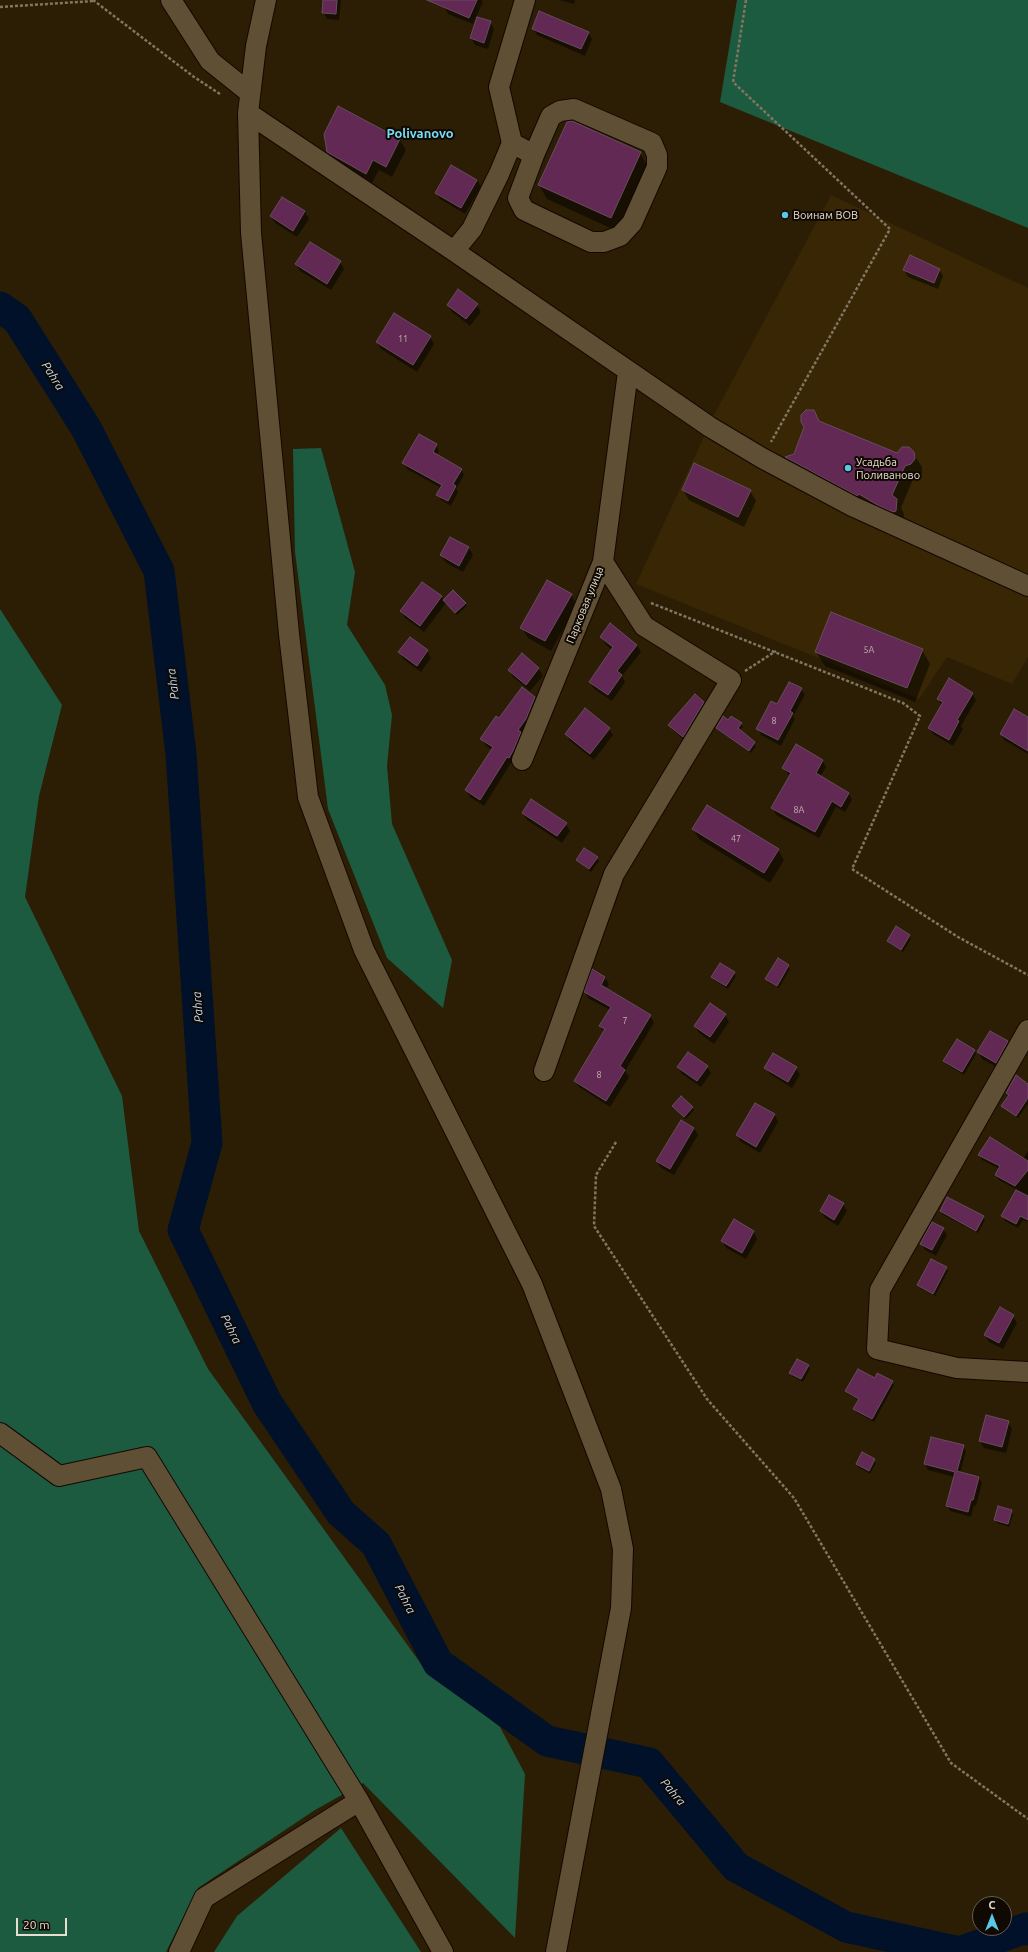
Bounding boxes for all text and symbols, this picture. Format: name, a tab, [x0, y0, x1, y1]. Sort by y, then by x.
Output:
district label: Polivanovo	[386, 126, 454, 142]
place label: Воинам ВОВ	[793, 208, 858, 222]
marker: Воинам ВОВ	[780, 210, 790, 220]
house number: 11	[398, 334, 408, 344]
water label: Pahra	[39, 359, 67, 393]
place label: Усадьба Поливаново	[856, 455, 920, 481]
marker: Усадьба Поливаново	[843, 463, 853, 473]
street label: Парковая улица	[564, 565, 606, 645]
house number: 5А	[864, 645, 874, 655]
water label: Pahra	[164, 668, 182, 700]
house number: 8	[771, 716, 777, 726]
house number: 8А	[794, 805, 804, 815]
house number: 47	[731, 834, 741, 844]
water label: Pahra	[190, 991, 206, 1023]
house number: 7	[622, 1016, 628, 1026]
house number: 8	[596, 1070, 602, 1080]
water label: Pahra	[218, 1312, 244, 1346]
water label: Pahra	[392, 1582, 418, 1616]
water label: Pahra	[657, 1775, 689, 1809]
north arrow	[972, 1896, 1012, 1936]
text: С	[988, 1899, 996, 1911]
scale bar	[18, 1910, 69, 1936]
text: 20 m	[23, 1918, 50, 1931]

